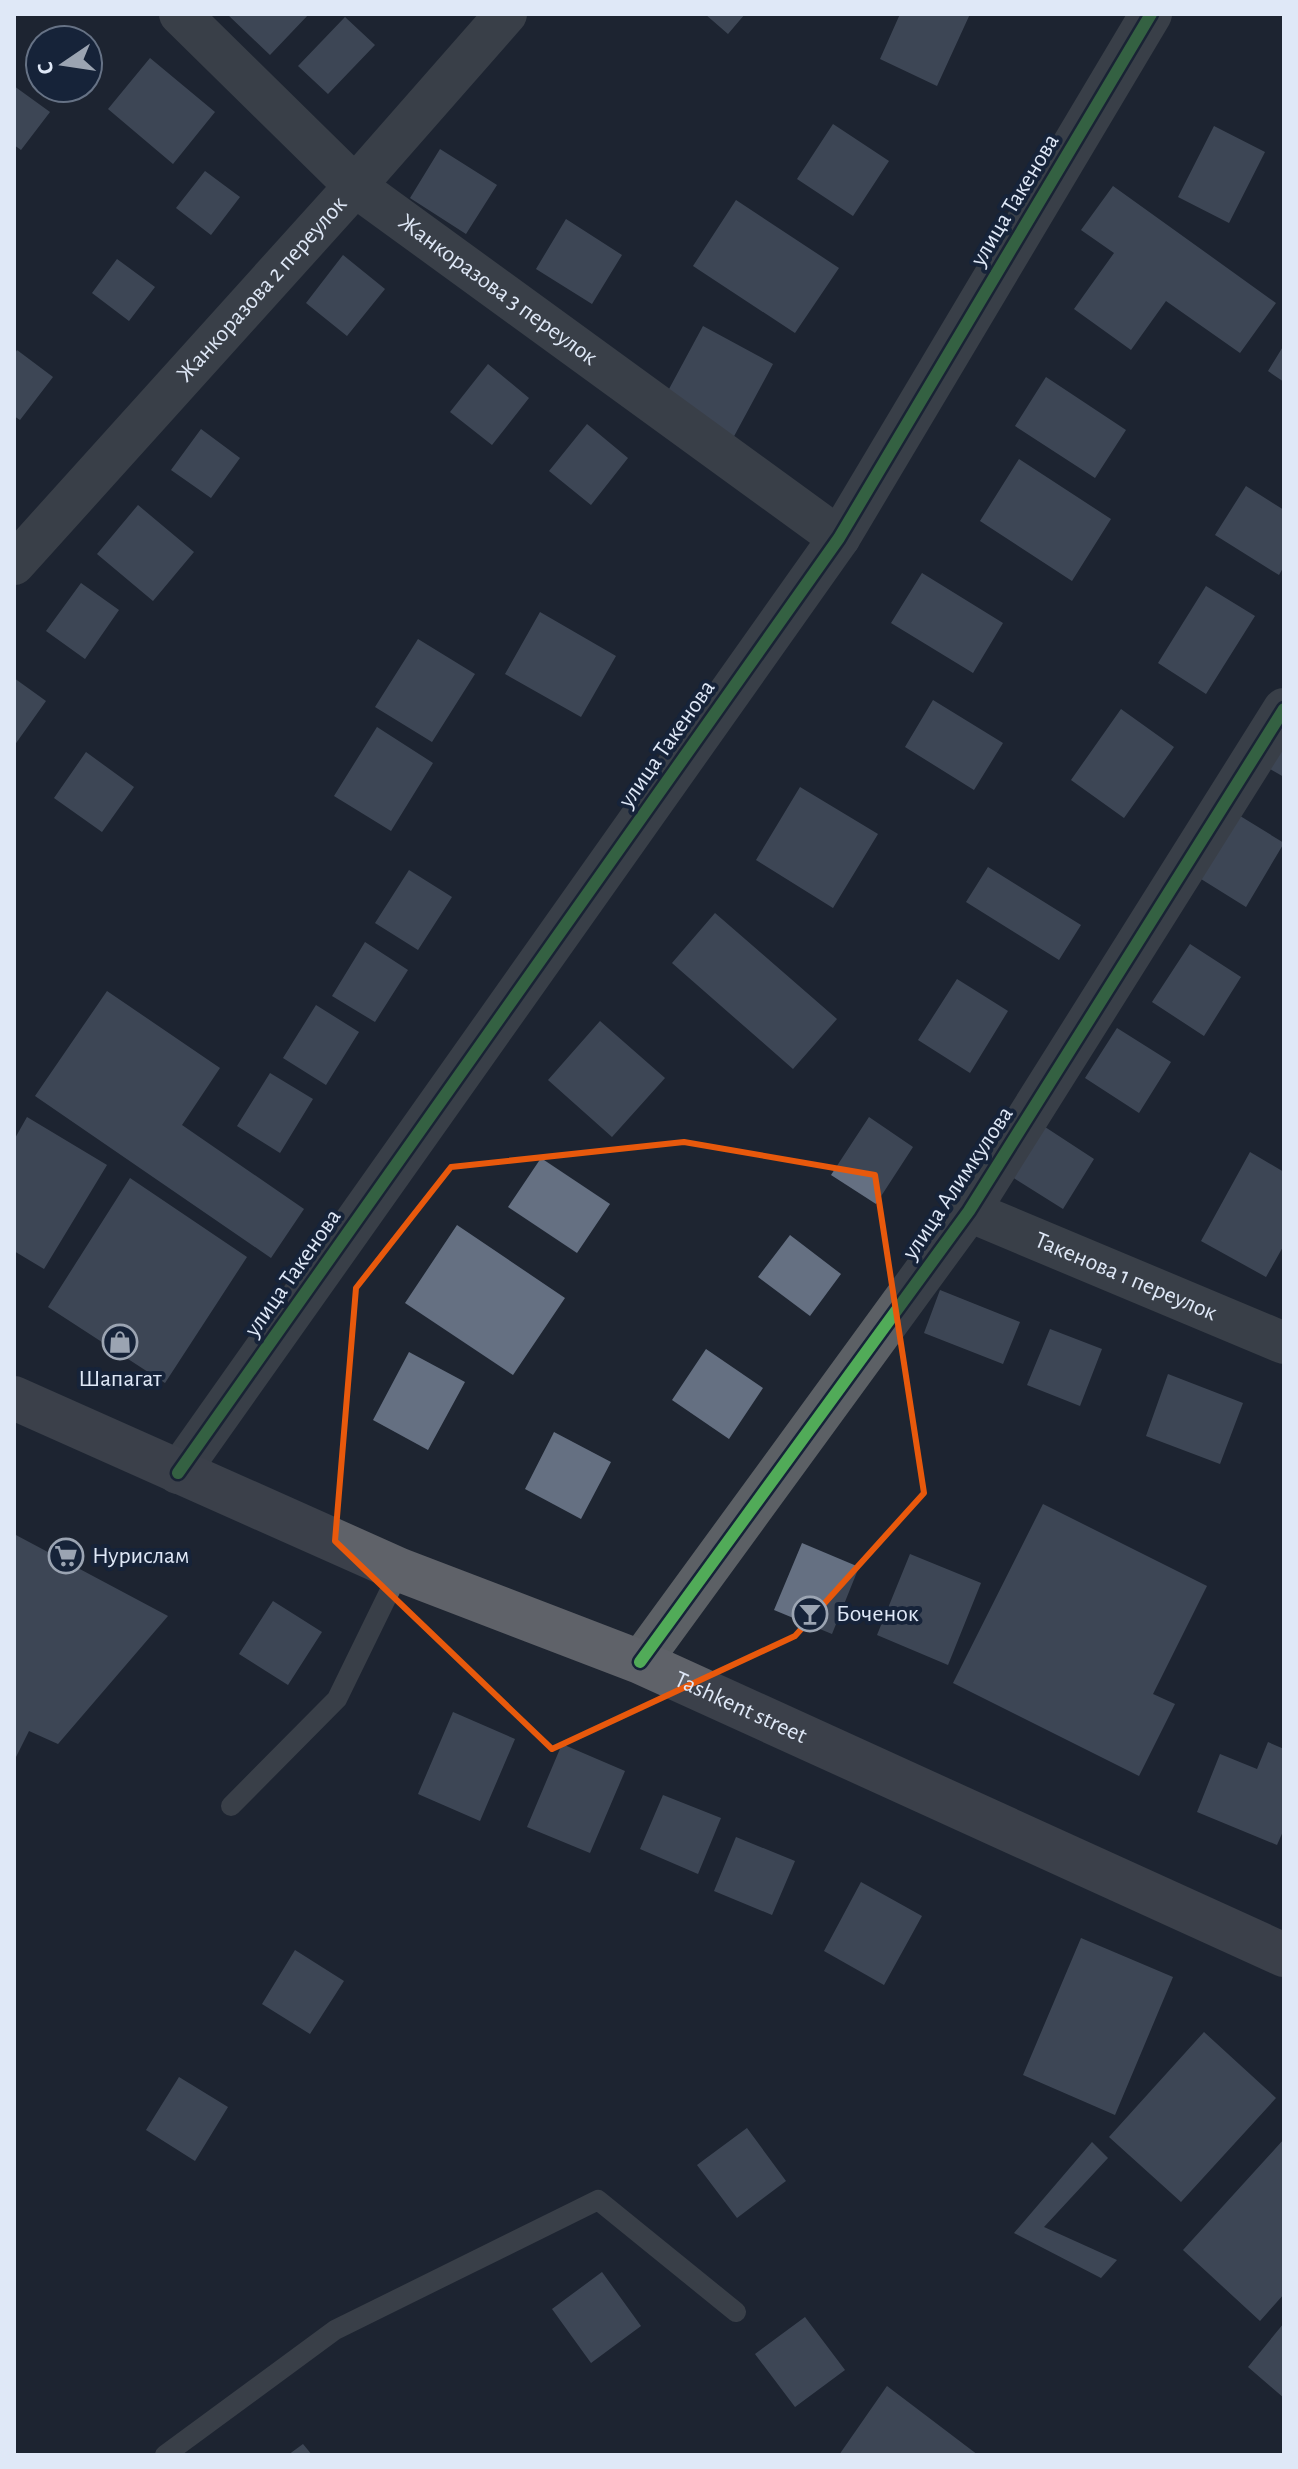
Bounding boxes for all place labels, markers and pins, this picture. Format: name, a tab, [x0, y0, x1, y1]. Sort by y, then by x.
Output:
shop icon: Шапагат	[101, 1323, 139, 1361]
place label: Шапагат	[78, 1367, 162, 1391]
supermarket icon: Нурислам	[47, 1537, 85, 1575]
place label: Нурислам	[92, 1544, 190, 1568]
bar icon: Боченок	[791, 1595, 829, 1633]
place label: Боченок	[836, 1602, 919, 1626]

